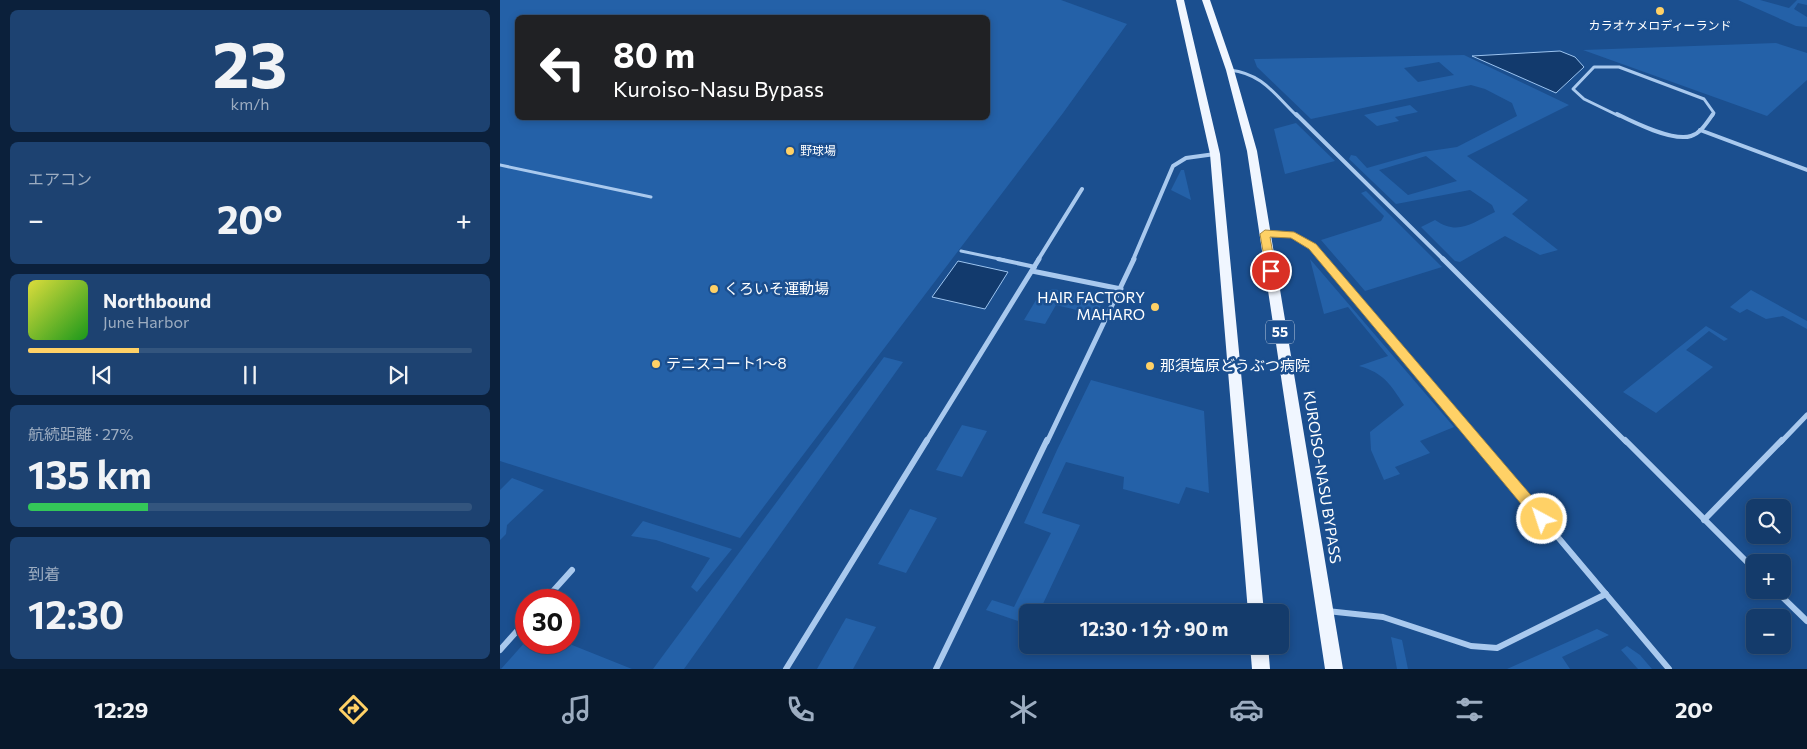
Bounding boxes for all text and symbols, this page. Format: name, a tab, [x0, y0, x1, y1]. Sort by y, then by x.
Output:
marker: カラオケメロディーランド	[1654, 5, 1666, 17]
place label: カラオケメロディーランド	[1589, 18, 1731, 32]
text: 23	[213, 22, 287, 101]
text: 80 m	[613, 32, 695, 75]
icon: left	[530, 35, 595, 100]
text: Kuroiso-Nasu Bypass	[613, 75, 824, 102]
text: km/h	[231, 94, 269, 113]
place label: 野球場	[800, 143, 836, 157]
marker: 野球場	[784, 145, 796, 157]
text: エアコン	[28, 169, 92, 188]
text: 20°	[217, 195, 283, 242]
text: −	[28, 202, 44, 236]
text: +	[456, 202, 472, 236]
pin	[1250, 250, 1292, 292]
icon: arrive	[1257, 257, 1285, 285]
place label: くろいそ運動場	[724, 279, 829, 297]
marker: くろいそ運動場	[708, 283, 720, 295]
place label: HAIR FACTORY MAHARO	[1037, 288, 1145, 323]
text: Northbound	[103, 289, 211, 312]
marker: HAIR FACTORY MAHARO	[1149, 301, 1161, 313]
text: June Harbor	[103, 312, 189, 331]
road number: 55	[1266, 321, 1294, 344]
place label: テニスコート1～8	[666, 354, 787, 372]
place label: 那須塩原どうぶつ病院	[1160, 356, 1310, 374]
marker: テニスコート1～8	[650, 358, 662, 370]
marker: 那須塩原どうぶつ病院	[1144, 360, 1156, 372]
icon: previous	[88, 361, 116, 389]
icon: pause	[236, 361, 264, 389]
icon: next	[384, 361, 412, 389]
street label: KUROISO-NASU BYPASS	[1300, 389, 1346, 565]
text: 航続距離 · 27%	[28, 424, 133, 443]
text: 135 km	[28, 450, 152, 497]
position arrow	[1515, 492, 1567, 544]
map controls	[1746, 499, 1791, 654]
button: search	[1746, 499, 1791, 544]
button: +	[1746, 554, 1791, 599]
text: 到着	[28, 564, 60, 583]
speed limit sign: 30	[515, 589, 580, 654]
text: 12:30	[28, 590, 124, 637]
button: −	[1746, 609, 1791, 654]
text: 12:30 · 1 分 · 90 m	[1080, 617, 1228, 640]
icon: directions	[336, 692, 371, 727]
icon: music	[559, 692, 594, 727]
icon: phone	[783, 692, 818, 727]
icon: climate	[1006, 692, 1041, 727]
icon: car	[1229, 692, 1264, 727]
icon: filters	[1452, 692, 1487, 727]
text: 12:29	[94, 696, 148, 723]
text: 20°	[1675, 696, 1713, 723]

